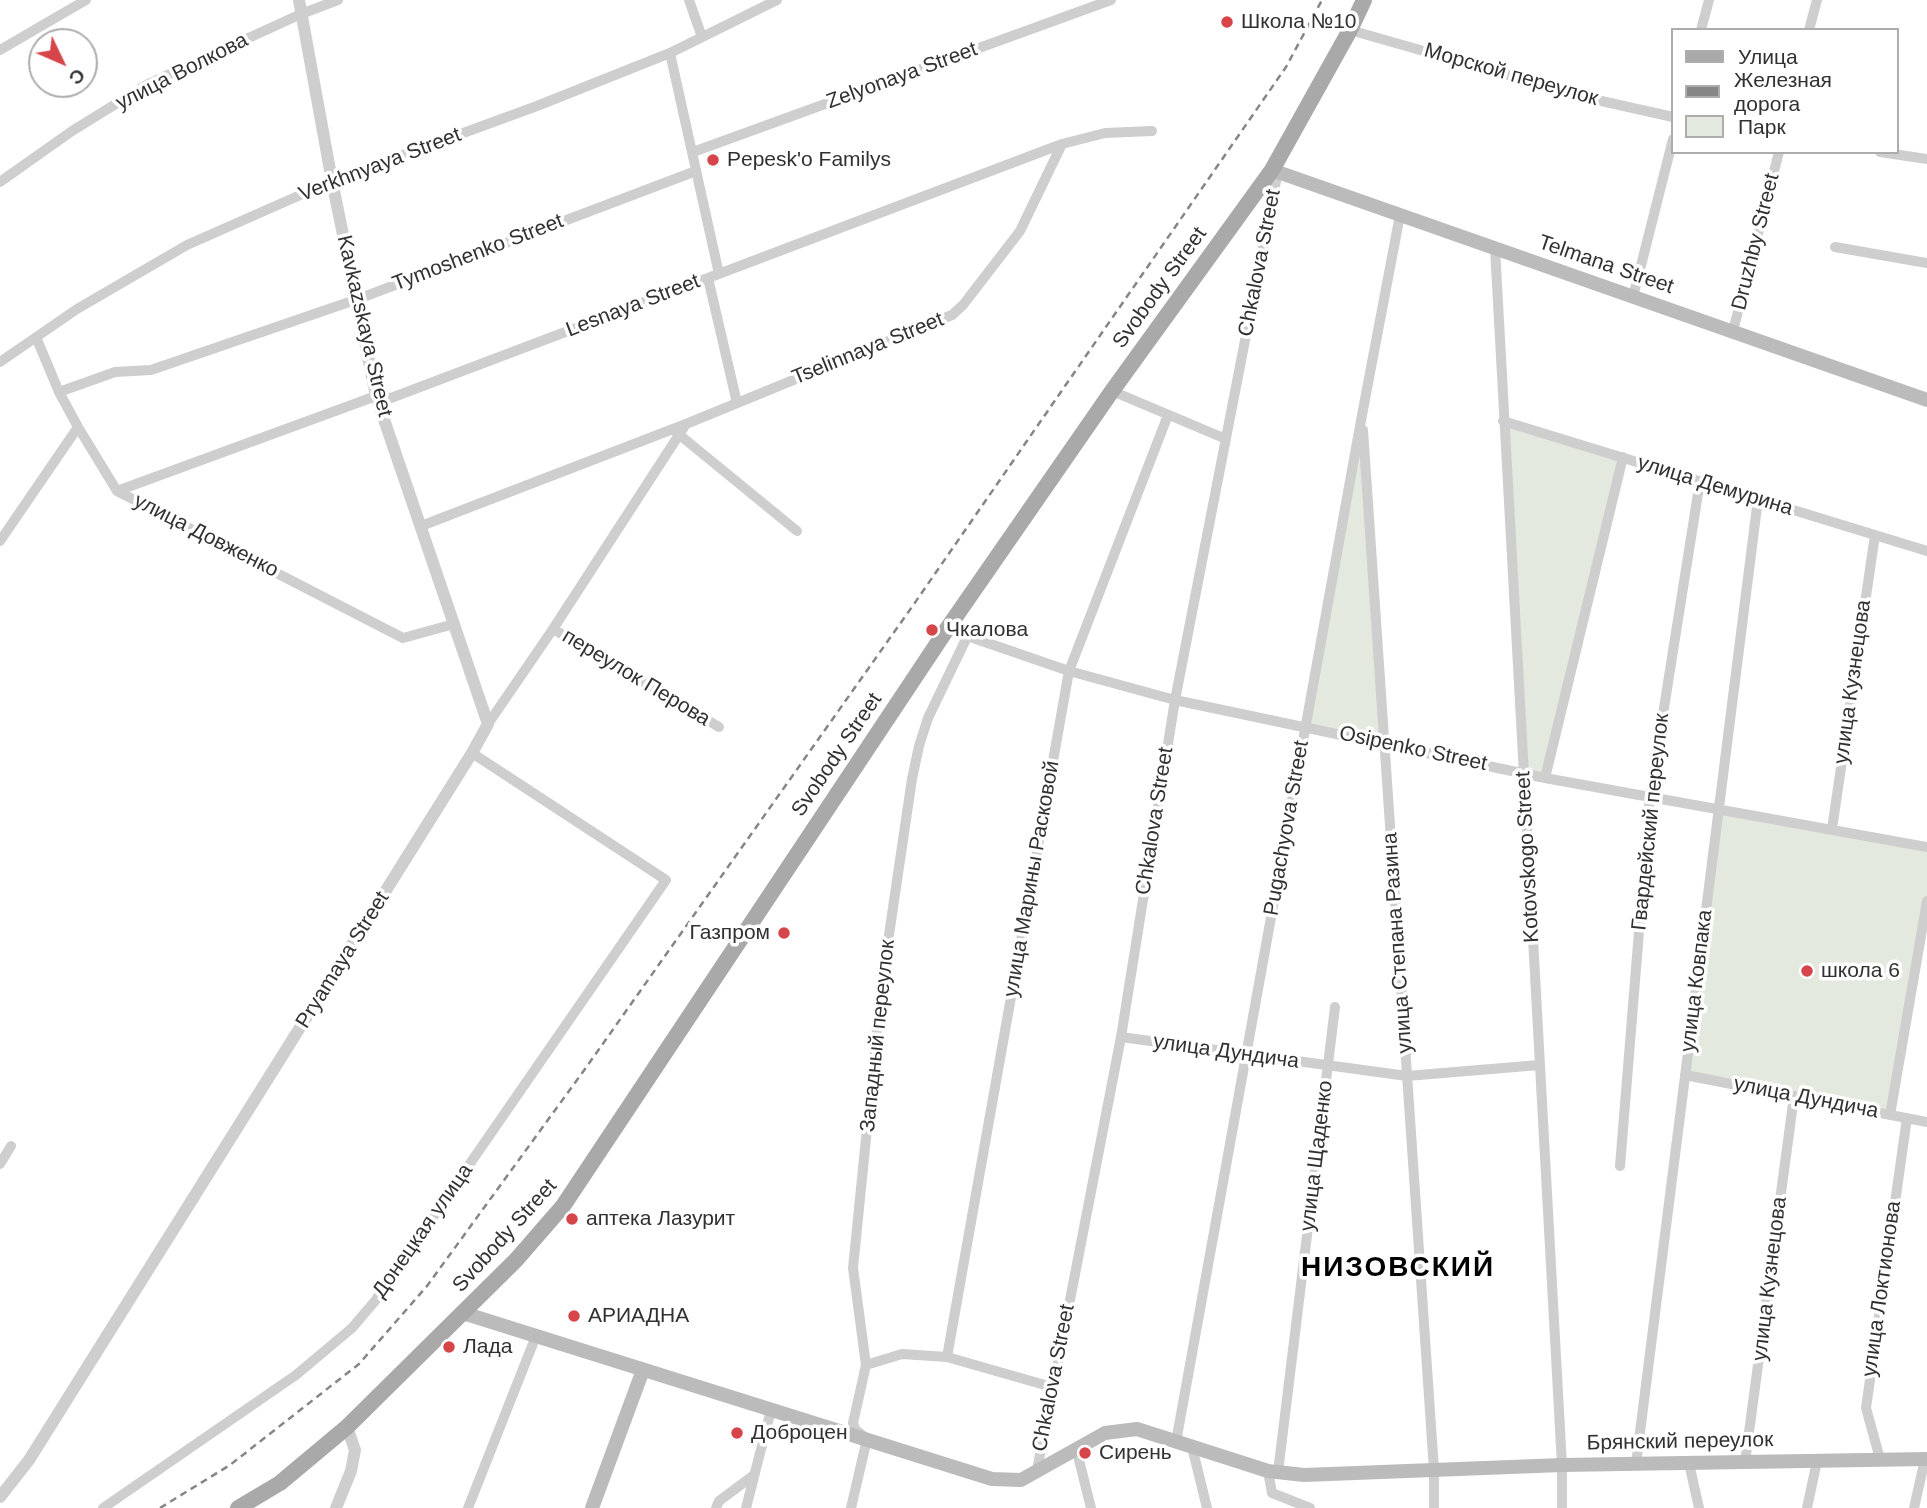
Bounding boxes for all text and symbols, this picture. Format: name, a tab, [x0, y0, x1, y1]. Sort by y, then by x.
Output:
place label: Школа №10	[1241, 9, 1357, 35]
marker: Школа №10	[1219, 14, 1235, 30]
north arrow	[28, 28, 98, 98]
street label: улица Волкова	[112, 28, 252, 116]
legend	[1672, 28, 1899, 154]
street label: Zelyonaya Street	[823, 37, 981, 115]
street label: Морской переулок	[1421, 38, 1601, 112]
text: Улица	[1738, 45, 1798, 68]
text: С	[65, 64, 89, 89]
text: Железная дорога	[1734, 68, 1832, 115]
text: Парк	[1738, 115, 1786, 138]
street label: Verkhnyaya Street	[295, 122, 465, 208]
place label: Pepesk'o Familys	[727, 147, 891, 173]
marker: Pepesk'o Familys	[705, 152, 721, 168]
street label: Druzhby Street	[1727, 171, 1785, 313]
street label: Chkalova Street	[1233, 187, 1287, 339]
street label: Tymoshenko Street	[389, 209, 567, 297]
street label: Svobody Street	[1108, 223, 1212, 353]
street label: Telmana Street	[1535, 230, 1677, 300]
street label: Kavkazskaya Street	[331, 233, 397, 419]
street label: Lesnaya Street	[563, 269, 703, 343]
street label: Tselinnaya Street	[789, 307, 947, 391]
street label: улица Демурина	[1634, 450, 1796, 522]
street label: улица Довженко	[129, 489, 283, 583]
street label: улица Кузнецова	[1829, 598, 1877, 766]
place label: Чкалова	[946, 617, 1028, 643]
marker: Чкалова	[924, 622, 940, 638]
street label: переулок Перова	[557, 624, 715, 732]
street label: Svobody Street	[786, 688, 888, 822]
street label: Гвардейский переулок	[1627, 712, 1675, 932]
street label: Osipenko Street	[1337, 721, 1489, 777]
street label: Pugachyova Street	[1259, 738, 1315, 918]
street label: Chkalova Street	[1131, 745, 1179, 897]
street label: улица Марины Расковой	[999, 759, 1065, 999]
street label: Kotovskogo Street	[1511, 771, 1545, 943]
street label: улица Степана Разина	[1378, 832, 1418, 1054]
street label: Pryamaya Street	[291, 887, 395, 1033]
street label: улица Ковпака	[1676, 908, 1718, 1054]
place label: Газпром	[690, 920, 770, 946]
marker: Газпром	[776, 925, 792, 941]
street label: Западный переулок	[855, 938, 901, 1134]
place label: школа 6	[1821, 958, 1900, 984]
marker: школа 6	[1799, 963, 1815, 979]
street label: улица Дундича	[1151, 1029, 1301, 1075]
street label: улица Дундича	[1731, 1072, 1881, 1124]
street label: улица Щаденко	[1295, 1079, 1339, 1233]
street label: Донецкая улица	[367, 1159, 479, 1303]
street label: Svobody Street	[448, 1174, 562, 1298]
street label: улица Кузнецова	[1747, 1195, 1793, 1363]
street label: улица Локтионова	[1857, 1199, 1907, 1379]
place label: аптека Лазурит	[586, 1206, 735, 1232]
marker: аптека Лазурит	[564, 1211, 580, 1227]
district label: НИЗОВСКИЙ	[1302, 1251, 1494, 1285]
street label: Chkalova Street	[1027, 1302, 1081, 1454]
place label: АРИАДНА	[588, 1303, 689, 1329]
marker: АРИАДНА	[566, 1308, 582, 1324]
place label: Лада	[463, 1334, 512, 1360]
marker: Лада	[441, 1339, 457, 1355]
place label: Доброцен	[751, 1420, 848, 1446]
marker: Доброцен	[729, 1425, 745, 1441]
street label: Брянский переулок	[1586, 1428, 1774, 1456]
place label: Сирень	[1099, 1440, 1172, 1466]
marker: Сирень	[1077, 1445, 1093, 1461]

